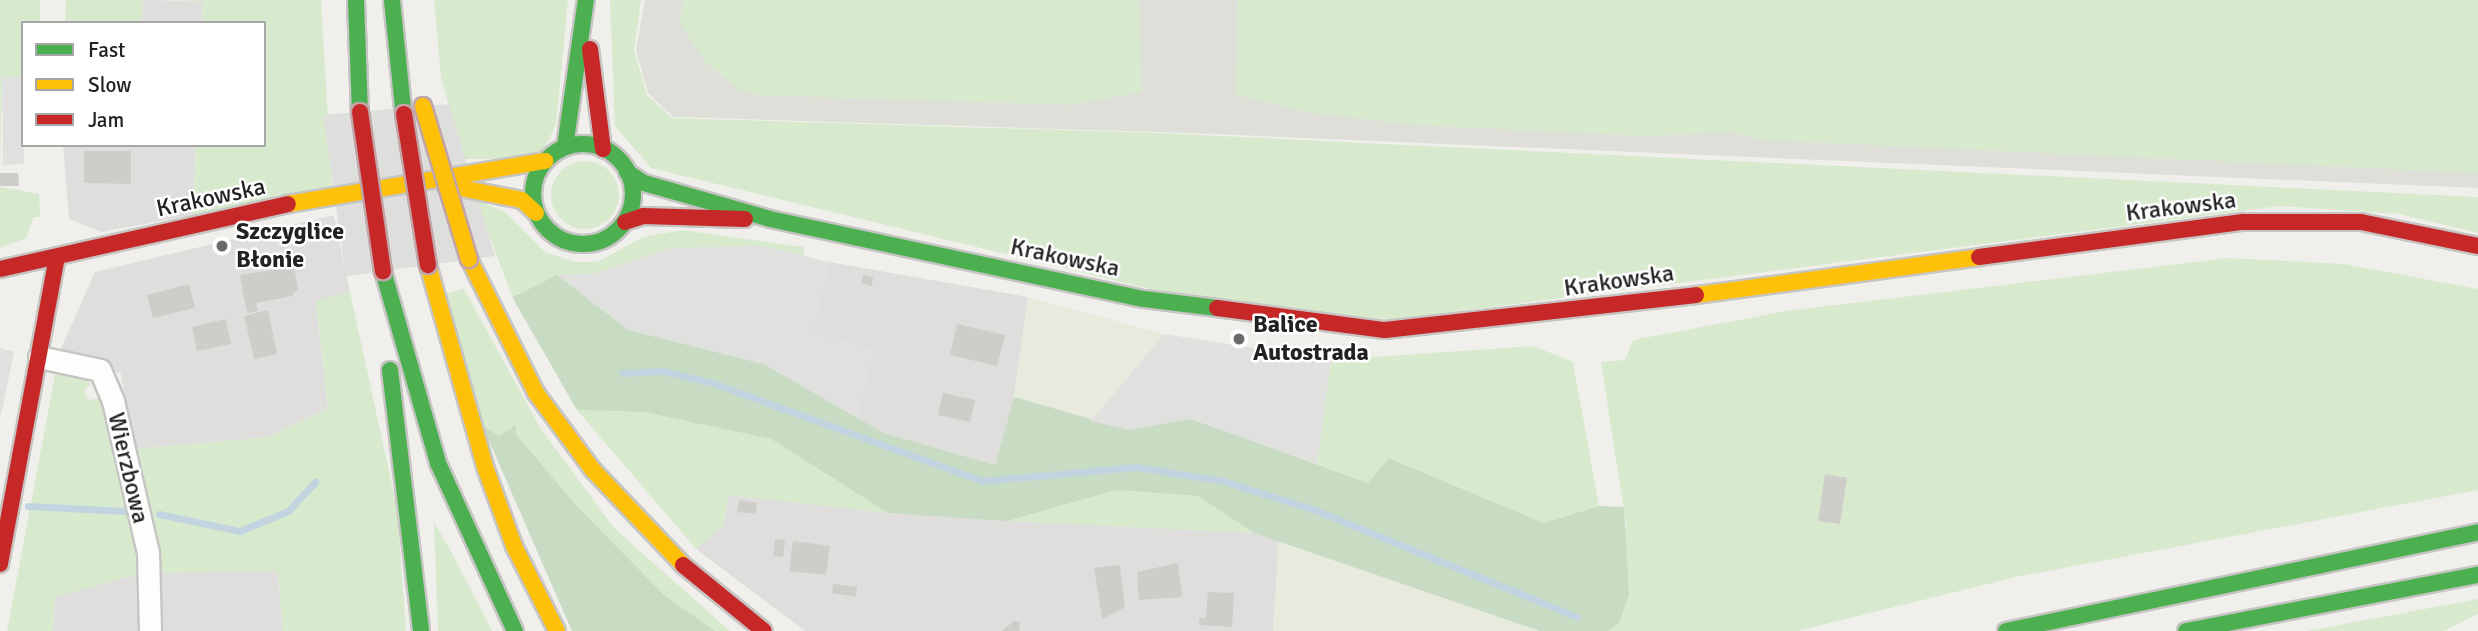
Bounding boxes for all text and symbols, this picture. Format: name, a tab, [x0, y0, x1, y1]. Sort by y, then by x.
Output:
legend	[21, 21, 266, 147]
text: Fast	[88, 37, 125, 63]
text: Slow	[88, 72, 132, 98]
text: Jam	[88, 107, 124, 133]
street label: Krakowska	[154, 172, 268, 224]
street label: Krakowska	[2124, 186, 2238, 228]
place label: Szczyglice Błonie	[236, 218, 344, 274]
street label: Krakowska	[1008, 232, 1122, 284]
marker: Szczyglice Błonie	[214, 238, 230, 254]
street label: Krakowska	[1562, 259, 1676, 303]
place label: Balice Autostrada	[1253, 311, 1369, 367]
marker: Balice Autostrada	[1231, 331, 1247, 347]
street label: Wierzbowa	[101, 410, 155, 526]

